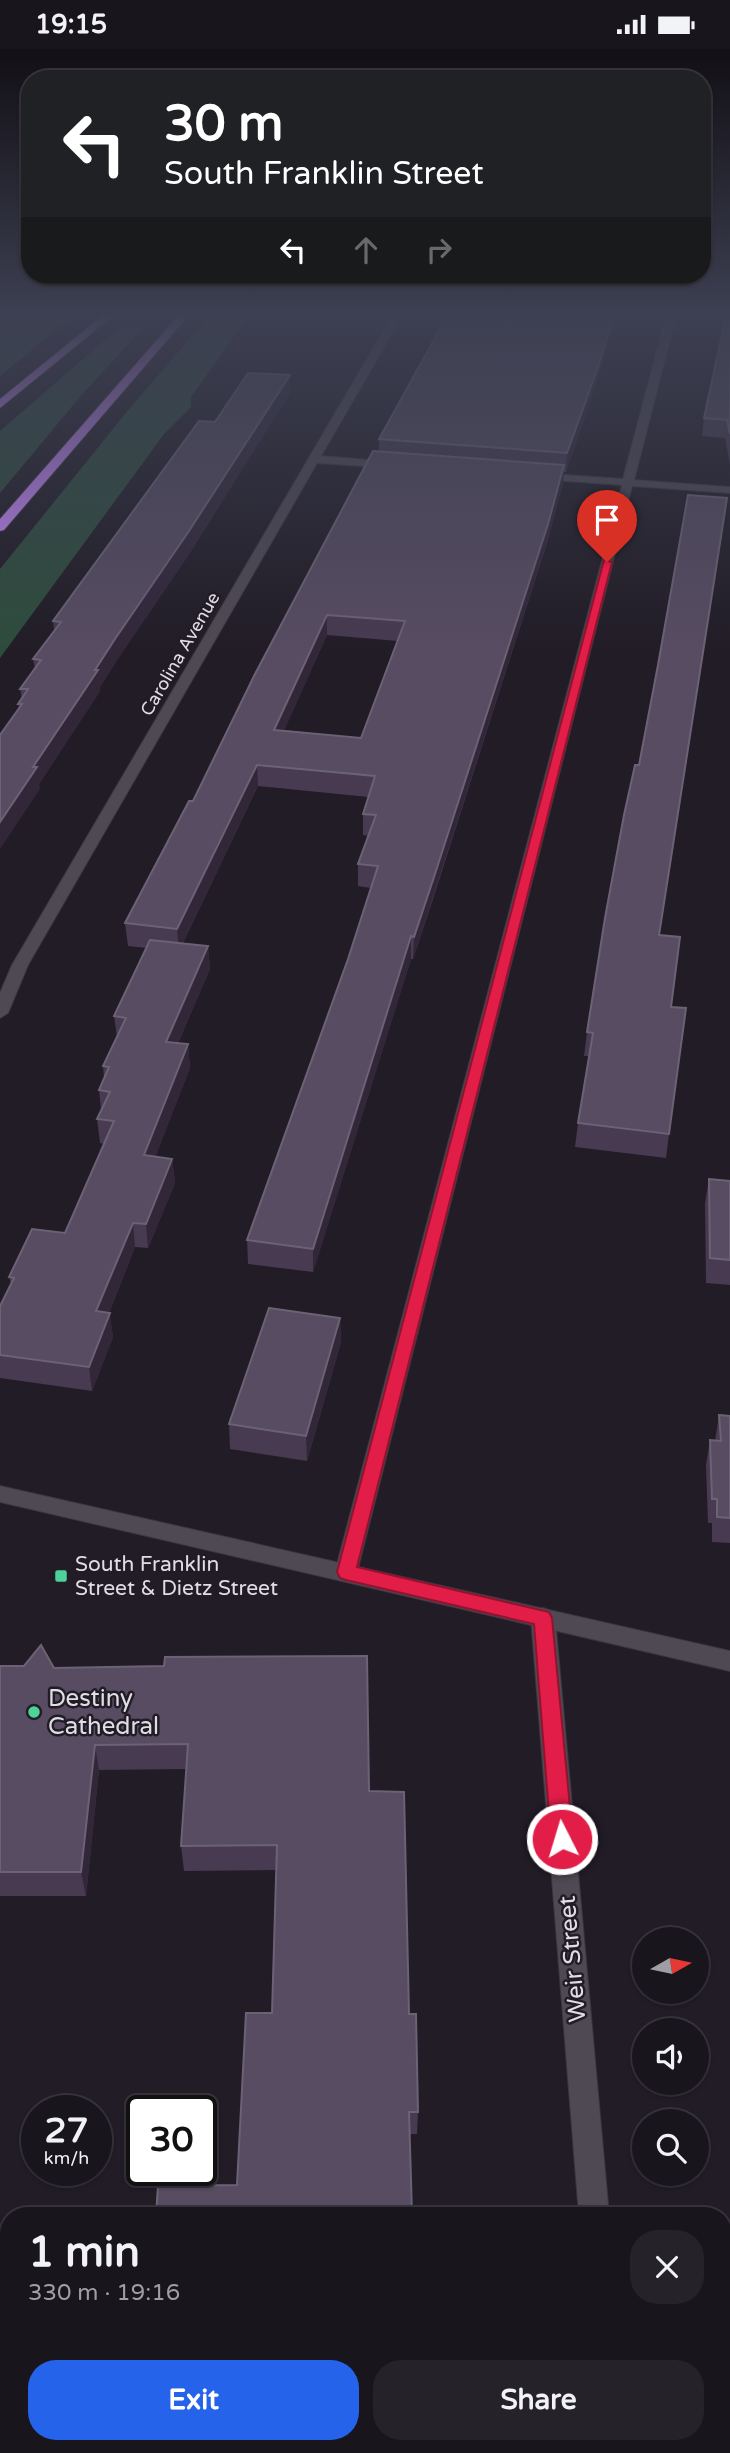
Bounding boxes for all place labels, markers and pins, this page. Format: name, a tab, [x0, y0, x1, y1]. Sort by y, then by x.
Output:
pin	[577, 490, 637, 562]
place label: South Franklin Street & Dietz Street	[75, 1552, 278, 1601]
marker: South Franklin Street & Dietz Street	[53, 1568, 69, 1584]
place label: Destiny Cathedral	[48, 1684, 159, 1741]
marker: Destiny Cathedral	[26, 1704, 42, 1720]

